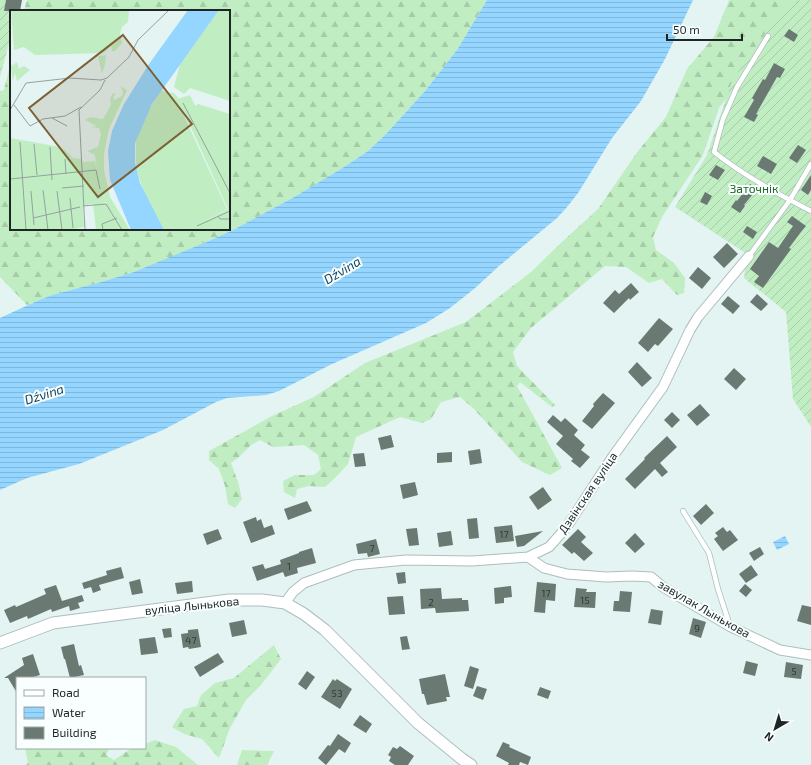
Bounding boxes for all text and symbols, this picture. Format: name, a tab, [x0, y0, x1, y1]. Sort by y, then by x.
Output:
inset map	[10, 10, 230, 230]
scale bar	[667, 16, 742, 42]
text: 50 m	[673, 22, 700, 36]
park label: Заточнік	[730, 181, 779, 195]
water label: Dźvina	[321, 253, 363, 287]
water label: Dźvina	[22, 380, 66, 408]
street label: Дзвінская вуліца	[555, 449, 620, 536]
house number: 17	[499, 528, 509, 540]
house number: 7	[369, 542, 375, 554]
house number: 1	[287, 560, 291, 572]
street label: завулак Лынькова	[656, 576, 753, 641]
house number: 17	[541, 587, 551, 599]
street label: вуліца Лынькова	[144, 593, 240, 618]
house number: 15	[580, 594, 590, 606]
house number: 2	[428, 596, 434, 608]
house number: 9	[694, 622, 700, 634]
house number: 47	[185, 634, 197, 646]
house number: 5	[791, 665, 797, 677]
legend	[16, 677, 146, 749]
text: Road	[52, 685, 80, 699]
house number: 53	[332, 687, 342, 699]
text: Water	[52, 705, 86, 719]
north arrow	[755, 709, 795, 749]
text: Building	[52, 725, 97, 739]
text: N	[761, 730, 776, 745]

